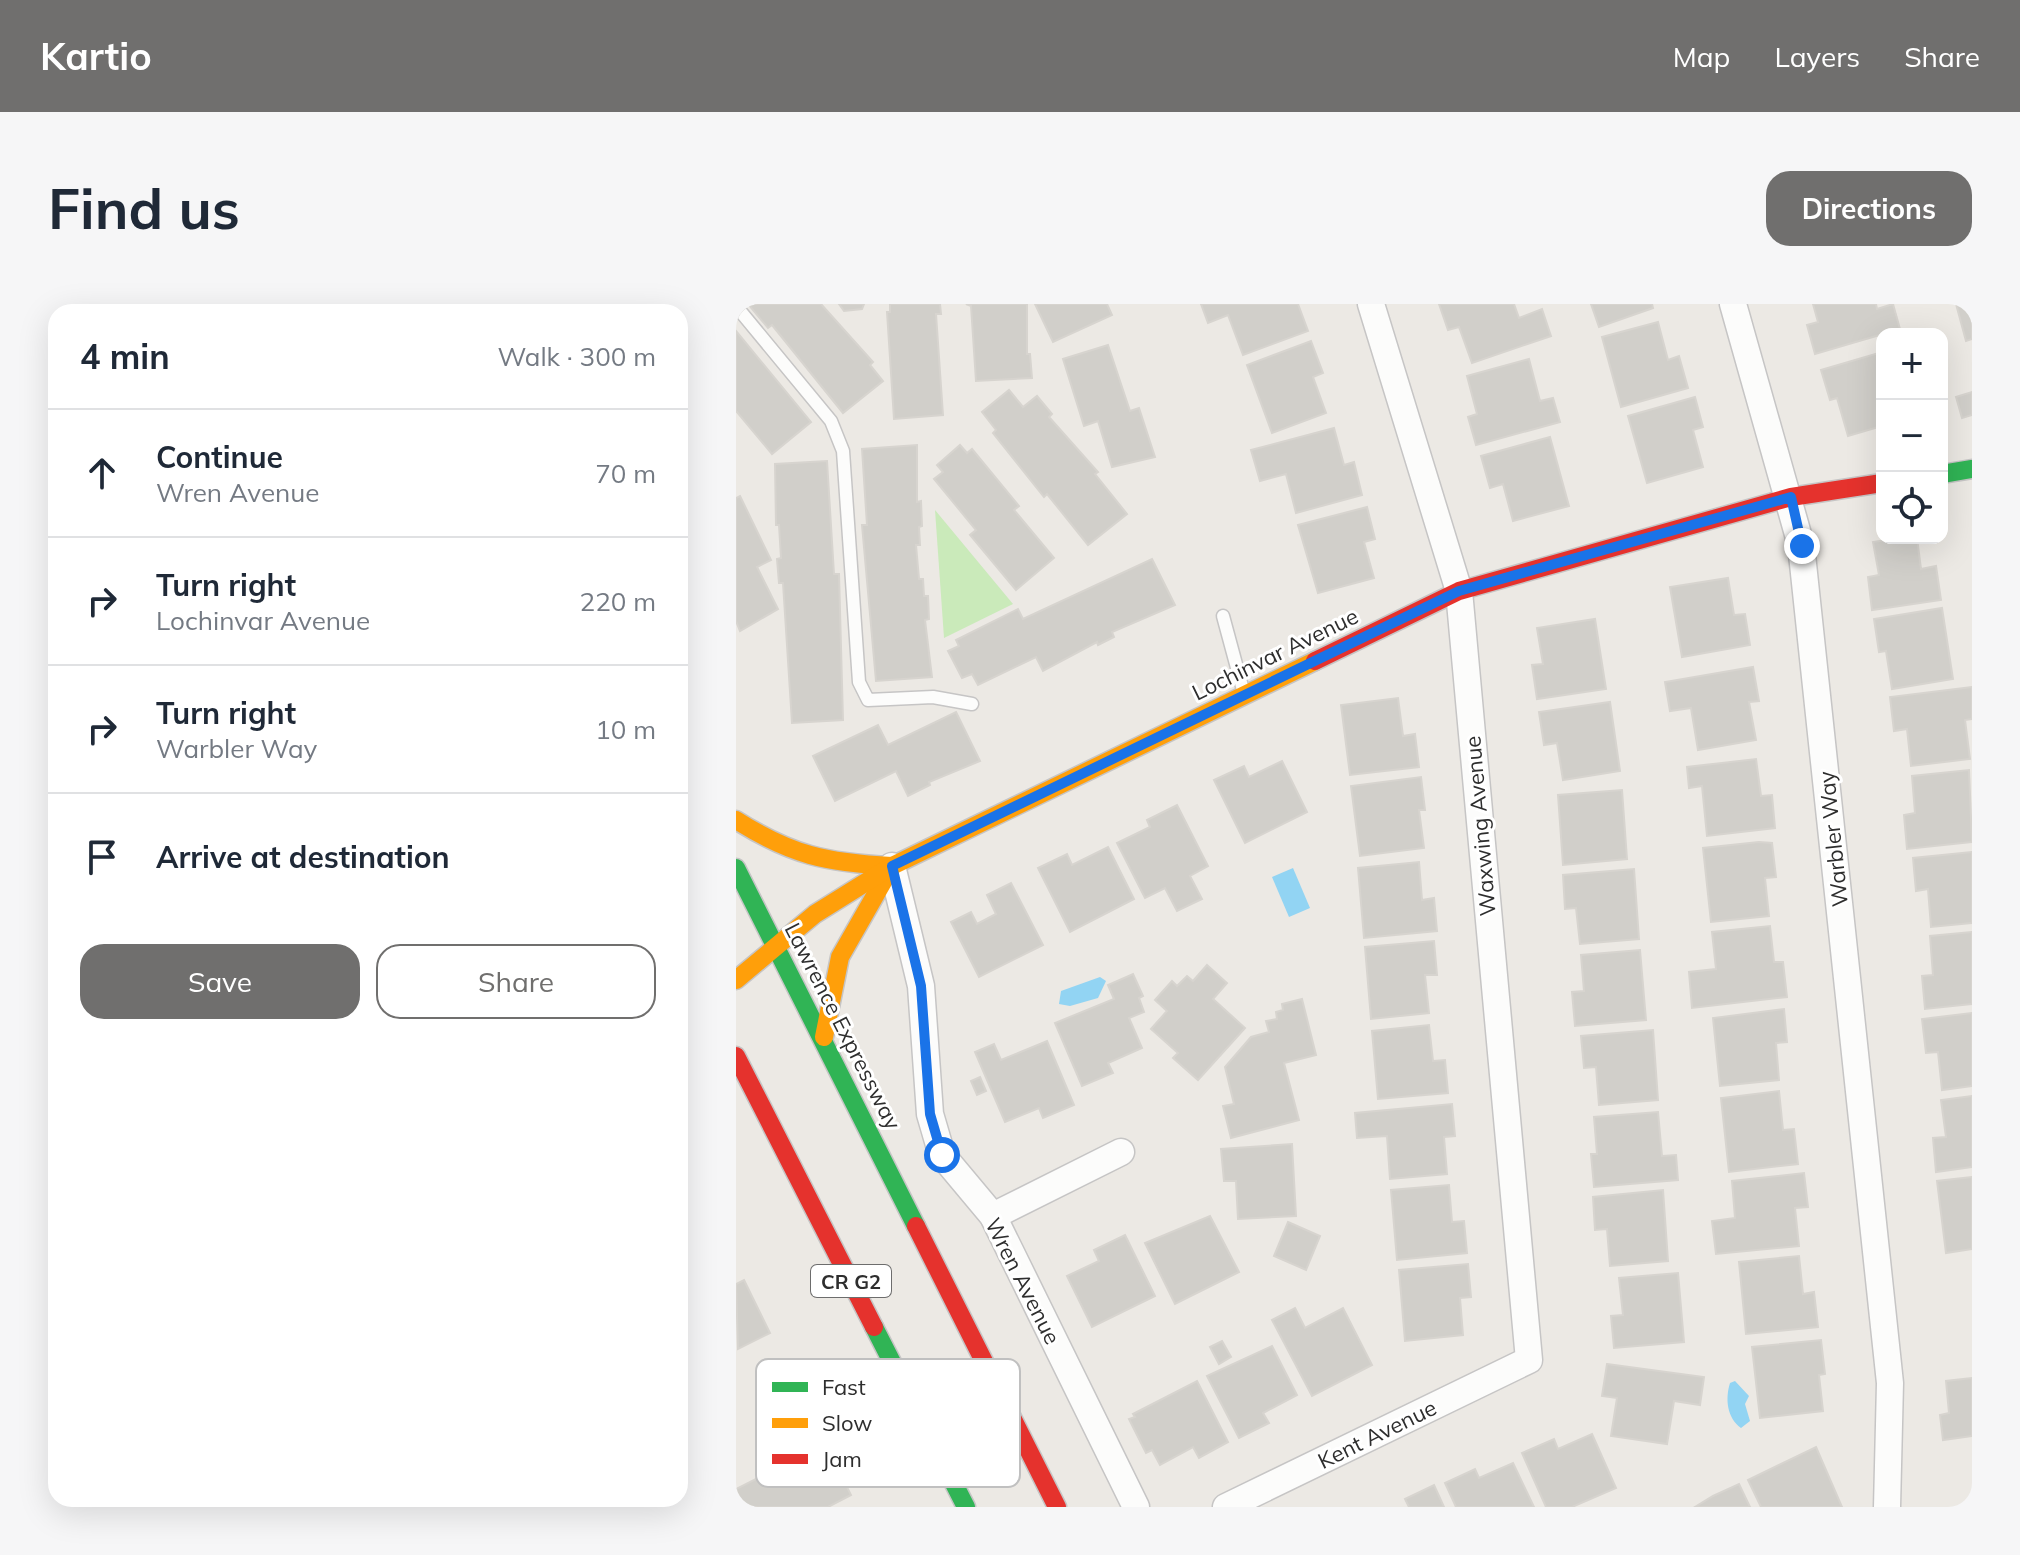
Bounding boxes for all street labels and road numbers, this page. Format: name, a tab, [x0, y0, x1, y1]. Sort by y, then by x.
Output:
street label: Lochinvar Avenue	[1187, 602, 1363, 706]
street label: Waxwing Avenue	[1458, 735, 1502, 917]
street label: Warbler Way	[1812, 769, 1854, 908]
street label: Lawrence Expressway	[779, 918, 907, 1134]
street label: Wren Avenue	[979, 1213, 1067, 1349]
road number: CR G2	[811, 1265, 891, 1297]
street label: Kent Avenue	[1313, 1393, 1441, 1475]

